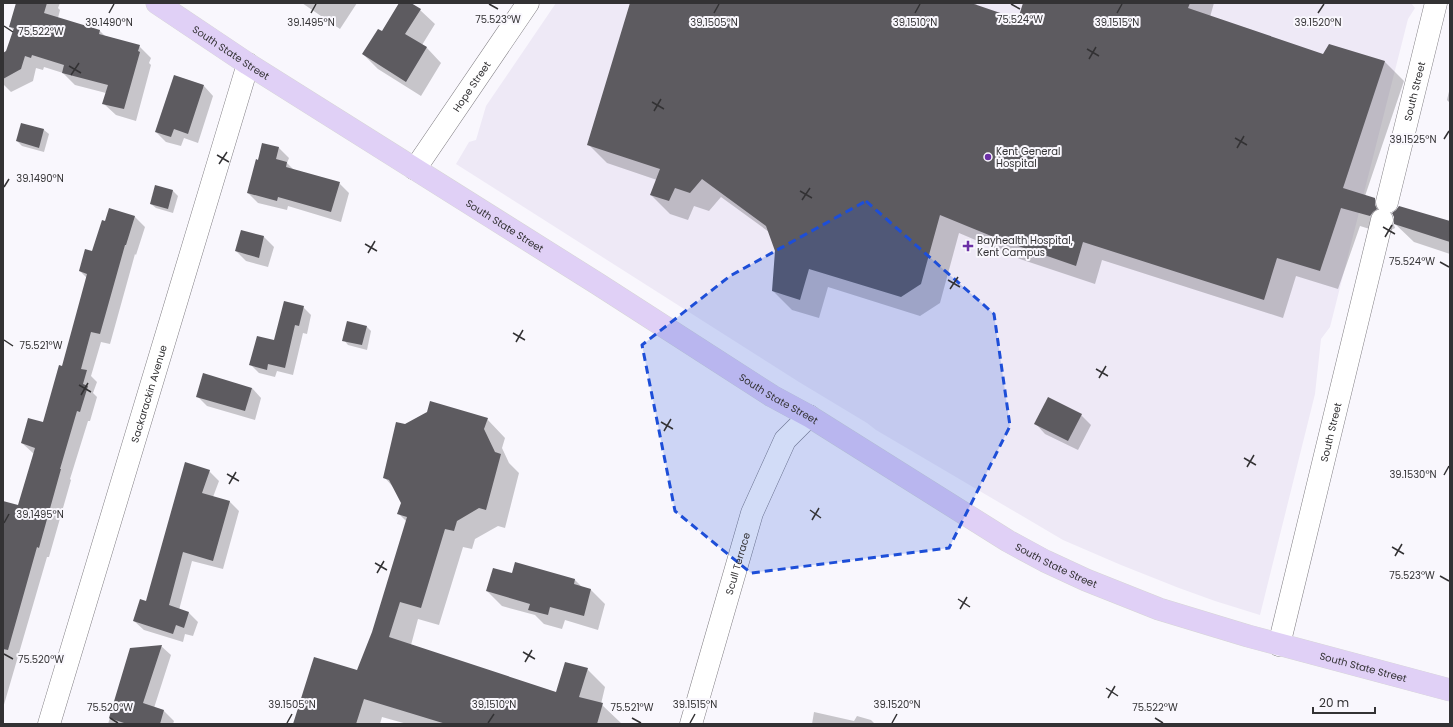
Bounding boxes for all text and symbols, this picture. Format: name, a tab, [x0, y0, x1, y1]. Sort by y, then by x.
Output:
text: 75.523°W	[475, 12, 521, 27]
text: 75.524°W	[997, 12, 1043, 27]
text: 39.1490°N	[85, 15, 133, 30]
text: 39.1495°N	[287, 15, 335, 30]
text: 39.1505°N	[690, 15, 738, 30]
text: 39.1510°N	[893, 15, 937, 30]
text: 39.1515°N	[1095, 15, 1139, 30]
text: 39.1520°N	[1295, 15, 1341, 30]
street label: South State Street	[189, 22, 273, 84]
text: 75.522°W	[18, 24, 64, 39]
street label: Hope Street	[449, 58, 494, 115]
street label: South Street	[1400, 60, 1429, 123]
text: 39.1525°N	[1390, 132, 1436, 147]
place label: Kent General Hospital	[996, 144, 1060, 171]
marker: Kent General Hospital	[983, 152, 993, 162]
text: 39.1490°N	[16, 171, 64, 186]
street label: South State Street	[463, 196, 547, 256]
place label: Bayhealth Hospital, Kent Campus	[977, 233, 1073, 260]
marker: Bayhealth Hospital, Kent Campus	[962, 240, 974, 252]
text: 75.524°W	[1389, 254, 1435, 269]
text: 75.521°W	[20, 338, 63, 353]
street label: Sackarackin Avenue	[127, 343, 171, 445]
street label: South State Street	[736, 370, 821, 428]
street label: South Street	[1317, 401, 1346, 464]
text: 39.1530°N	[1389, 467, 1437, 482]
text: 39.1495°N	[16, 507, 64, 522]
street label: Scull Terrace	[722, 531, 754, 597]
street label: South State Street	[1012, 539, 1100, 592]
text: 75.523°W	[1389, 568, 1435, 583]
street label: South State Street	[1318, 648, 1409, 686]
text: 75.520°W	[18, 652, 64, 667]
scale bar	[1313, 689, 1375, 715]
text: 20 m	[1319, 694, 1349, 711]
text: 39.1505°N	[268, 697, 316, 712]
text: 39.1510°N	[472, 697, 516, 712]
text: 39.1515°N	[673, 697, 717, 712]
text: 39.1520°N	[874, 697, 920, 712]
text: 75.520°W	[87, 700, 133, 715]
text: 75.521°W	[611, 700, 654, 715]
text: 75.522°W	[1132, 700, 1178, 715]

